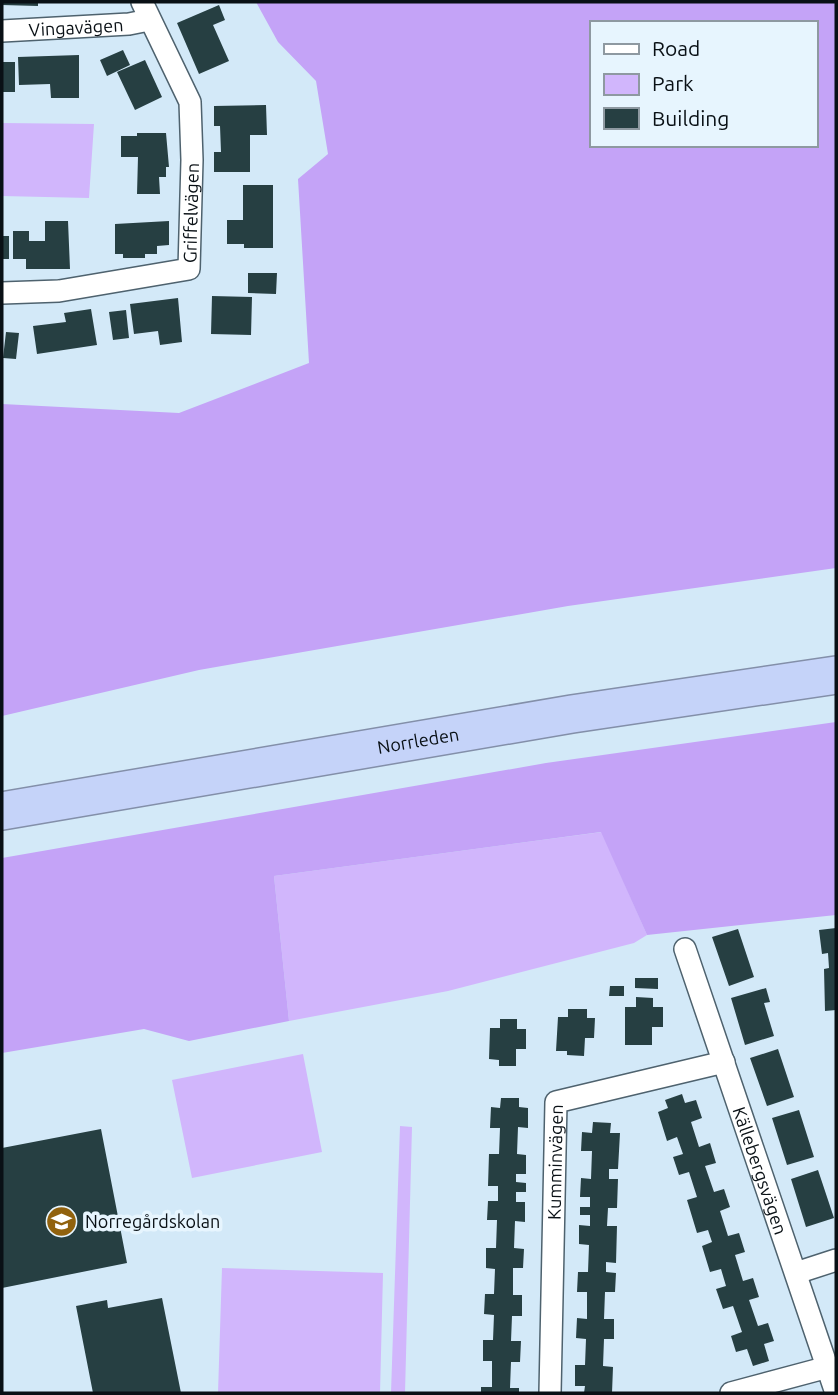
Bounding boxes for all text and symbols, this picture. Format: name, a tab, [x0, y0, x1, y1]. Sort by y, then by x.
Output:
street label: Vingavägen	[28, 14, 124, 40]
legend	[590, 21, 817, 147]
text: Road	[652, 36, 700, 60]
text: Park	[652, 71, 694, 95]
text: Building	[652, 106, 729, 130]
street label: Griffelvägen	[179, 163, 202, 263]
street label: Norrleden	[376, 723, 460, 757]
street label: Kumminvägen	[544, 1104, 566, 1220]
street label: Källebergsvägen	[729, 1104, 791, 1237]
school or university icon: Norregårdskolan	[45, 1204, 79, 1238]
place label: Norregårdskolan	[85, 1211, 220, 1231]

